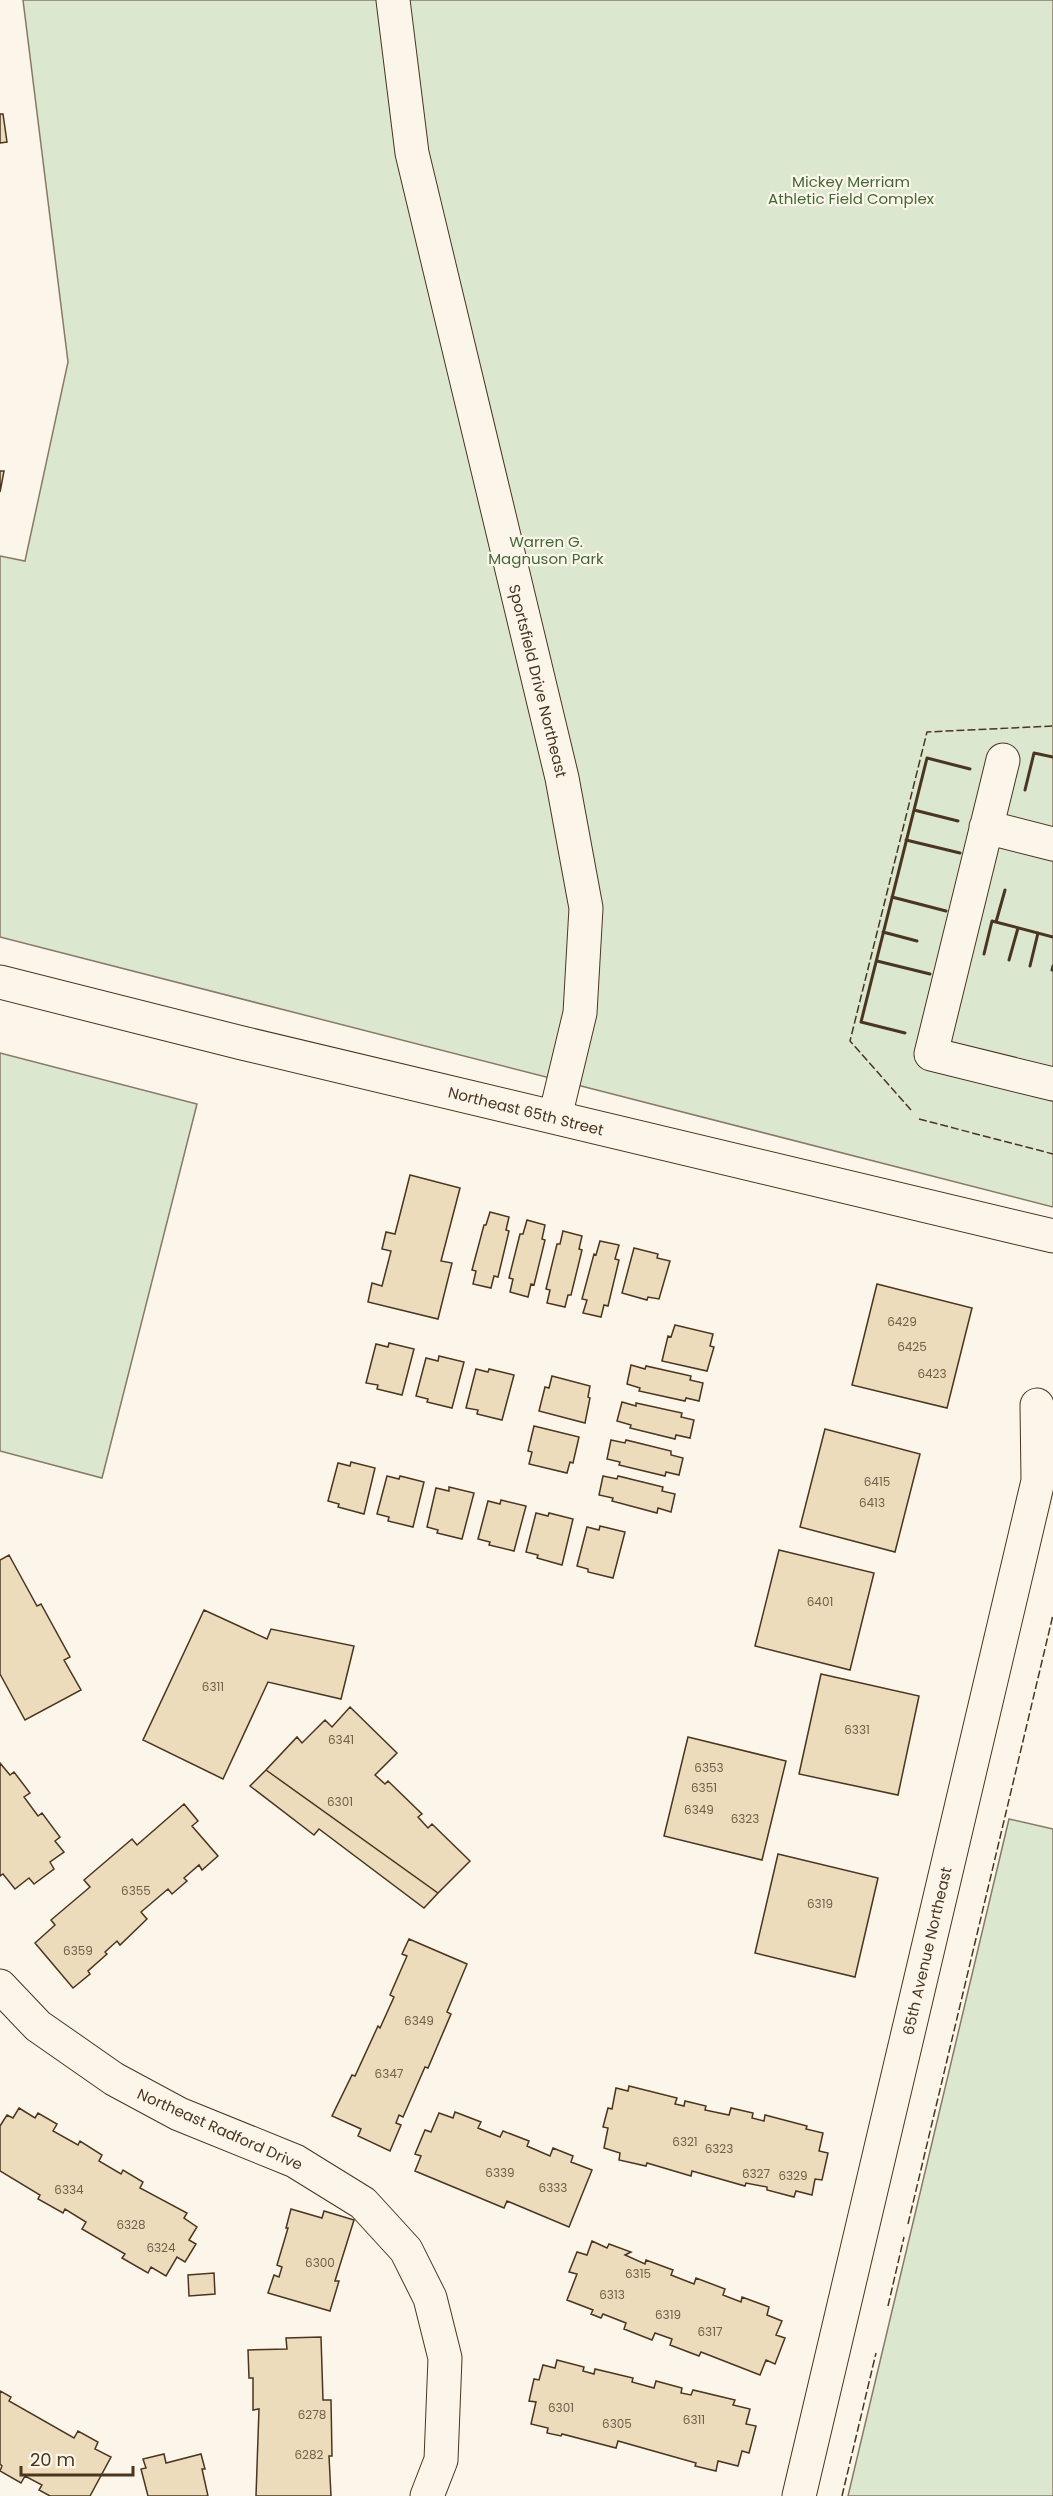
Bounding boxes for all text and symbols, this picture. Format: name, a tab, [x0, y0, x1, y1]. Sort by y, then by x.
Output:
park label: Mickey Merriam Athletic Field Complex	[768, 171, 934, 209]
park label: Warren G. Magnuson Park	[488, 531, 604, 569]
street label: Sportsfield Drive Northeast	[504, 582, 572, 780]
street label: Northeast 65th Street	[446, 1082, 606, 1140]
house number: 6429	[887, 1313, 917, 1330]
house number: 6425	[897, 1338, 927, 1355]
house number: 6423	[917, 1365, 947, 1382]
house number: 6415	[864, 1473, 890, 1490]
house number: 6413	[859, 1494, 885, 1511]
house number: 6401	[807, 1593, 833, 1610]
house number: 6311	[202, 1678, 224, 1695]
house number: 6331	[844, 1721, 870, 1738]
house number: 6341	[328, 1731, 354, 1748]
house number: 6353	[694, 1759, 724, 1776]
house number: 6351	[691, 1779, 717, 1796]
house number: 6301	[327, 1793, 353, 1810]
house number: 6349	[684, 1801, 714, 1818]
house number: 6323	[731, 1810, 759, 1827]
street label: 65th Avenue Northeast	[897, 1865, 957, 2037]
house number: 6355	[121, 1882, 151, 1899]
house number: 6319	[807, 1895, 833, 1912]
house number: 6359	[63, 1942, 93, 1959]
house number: 6349	[404, 2012, 434, 2029]
house number: 6347	[375, 2065, 404, 2082]
street label: Northeast Radford Drive	[134, 2083, 306, 2175]
house number: 6321	[672, 2133, 698, 2150]
house number: 6323	[705, 2140, 733, 2157]
house number: 6339	[485, 2164, 515, 2181]
house number: 6327	[742, 2165, 771, 2182]
house number: 6329	[778, 2167, 808, 2184]
house number: 6333	[539, 2179, 567, 2196]
house number: 6334	[54, 2181, 84, 2198]
house number: 6328	[116, 2216, 146, 2233]
house number: 6324	[146, 2239, 176, 2256]
house number: 6300	[305, 2254, 335, 2271]
house number: 6315	[625, 2265, 651, 2282]
house number: 6313	[599, 2286, 625, 2303]
house number: 6319	[655, 2306, 681, 2323]
house number: 6317	[697, 2323, 723, 2340]
house number: 6301	[548, 2399, 574, 2416]
house number: 6278	[298, 2406, 326, 2423]
house number: 6311	[683, 2411, 705, 2428]
house number: 6305	[602, 2415, 632, 2432]
scale bar	[21, 2439, 134, 2477]
house number: 6282	[295, 2446, 324, 2463]
text: 20 m	[30, 2447, 75, 2472]

